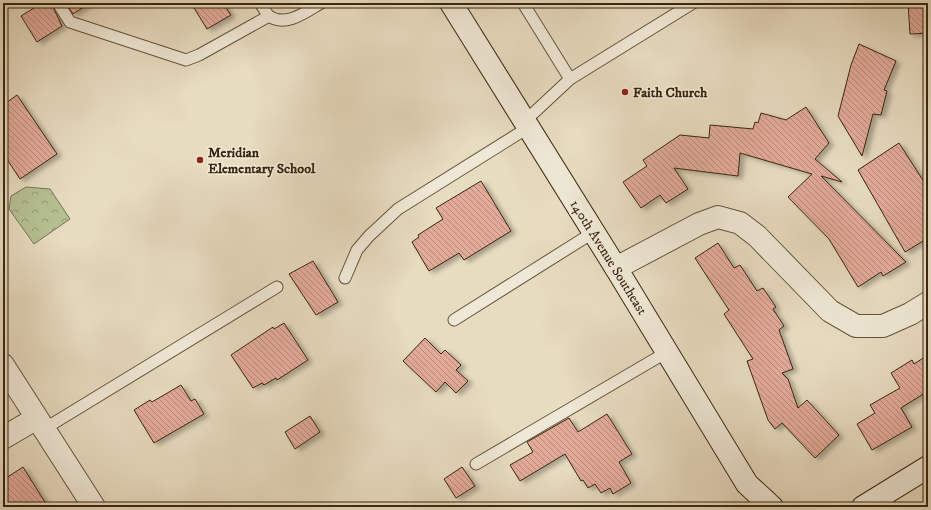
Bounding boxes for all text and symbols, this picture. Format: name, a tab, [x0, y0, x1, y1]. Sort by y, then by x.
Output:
place label: Faith Church	[633, 84, 708, 102]
marker: Faith Church	[620, 87, 630, 97]
place label: Meridian Elementary School	[208, 144, 316, 178]
marker: Meridian Elementary School	[195, 155, 205, 165]
street label: 140th Avenue Southeast	[565, 197, 651, 319]

